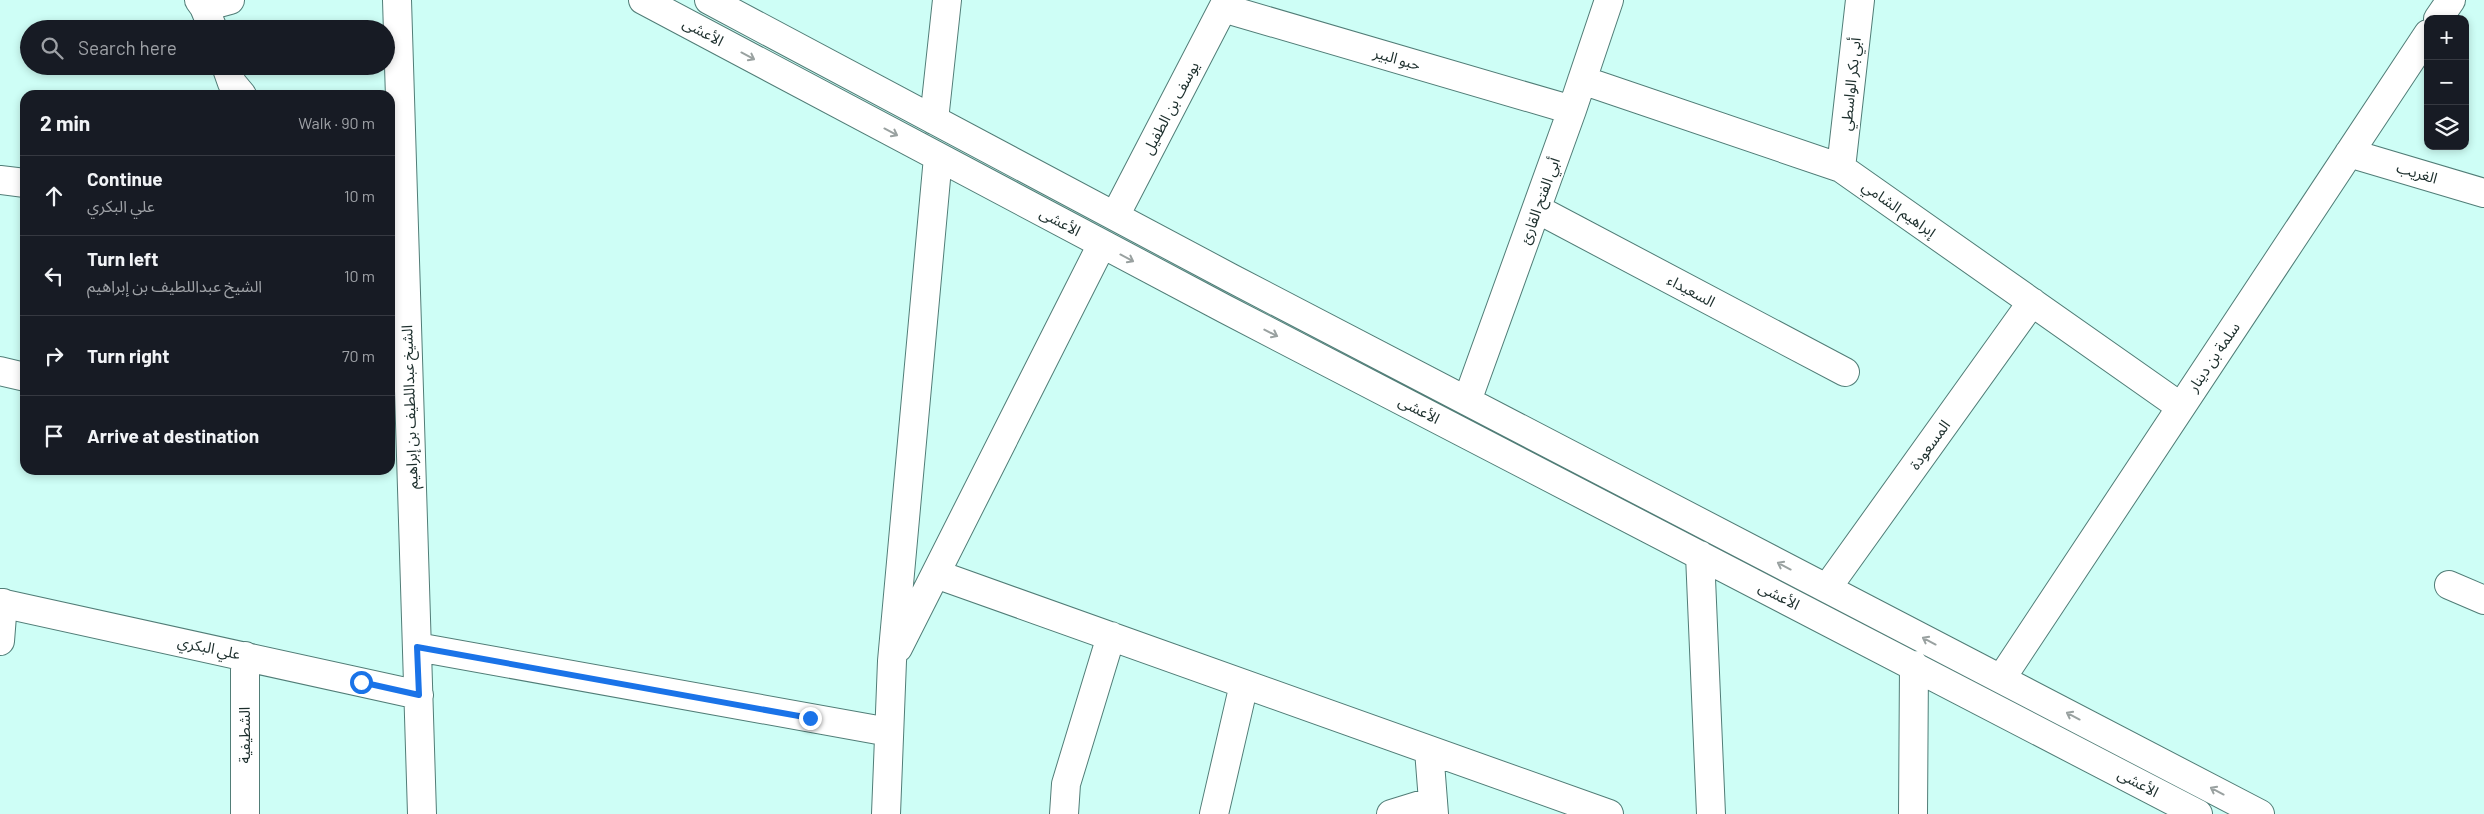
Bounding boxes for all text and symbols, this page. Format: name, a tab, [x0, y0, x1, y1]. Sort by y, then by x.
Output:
street label: الأعشى	[680, 13, 727, 50]
map controls	[2424, 15, 2469, 150]
button: +	[2424, 15, 2469, 60]
search box	[20, 20, 395, 75]
icon: search	[38, 34, 66, 62]
text: Search here	[78, 36, 177, 59]
street label: أبي بكر الواسطي	[1836, 36, 1867, 132]
street label: حبو البير	[1370, 42, 1423, 74]
one-way arrow	[740, 51, 755, 61]
street label: يوسف بن الطفيل	[1138, 58, 1203, 158]
button: −	[2424, 60, 2469, 105]
button: layers	[2424, 105, 2469, 150]
text: 2 min	[40, 110, 90, 135]
text: Walk · 90 m	[298, 113, 375, 132]
one-way arrow	[883, 128, 898, 137]
street label: أبي الفتح القارئ	[1515, 155, 1567, 248]
street label: الغريب	[2394, 157, 2440, 188]
text: Continue	[87, 167, 163, 190]
street label: إبراهيم الشامي	[1857, 176, 1941, 243]
icon: ahead	[40, 182, 68, 210]
text: 10 m	[344, 186, 375, 205]
text: علي البكري	[87, 196, 155, 215]
street label: الأعشى	[1037, 203, 1084, 240]
text: Turn left	[87, 247, 158, 270]
one-way arrow	[1120, 253, 1134, 263]
icon: left	[40, 262, 68, 290]
text: 10 m	[344, 266, 375, 285]
street label: السعيداء	[1665, 270, 1718, 310]
text: الشيخ عبداللطيف بن إبراهيم	[87, 276, 262, 295]
street label: سلمة بن دينار	[2183, 318, 2244, 396]
street label: الشيخ عبداللطيف بن إبراهيم	[397, 325, 425, 489]
one-way arrow	[1263, 329, 1278, 338]
icon: right	[40, 342, 68, 370]
text: Turn right	[87, 344, 169, 367]
text: 70 m	[342, 346, 375, 365]
street label: الأعشى	[1395, 391, 1443, 428]
street label: المسعودة	[1905, 416, 1954, 473]
icon: arrive	[40, 422, 68, 450]
text: Arrive at destination	[87, 424, 259, 447]
one-way arrow	[1777, 561, 1792, 571]
street label: الأعشى	[1755, 577, 1803, 614]
street label: علي البكري	[175, 632, 243, 666]
one-way arrow	[1921, 636, 1936, 646]
route start	[350, 671, 373, 694]
street label: الشطيفية	[235, 707, 253, 763]
route end	[799, 707, 822, 730]
one-way arrow	[2065, 711, 2080, 721]
street label: الأعشى	[2115, 764, 2162, 801]
one-way arrow	[2210, 786, 2225, 796]

